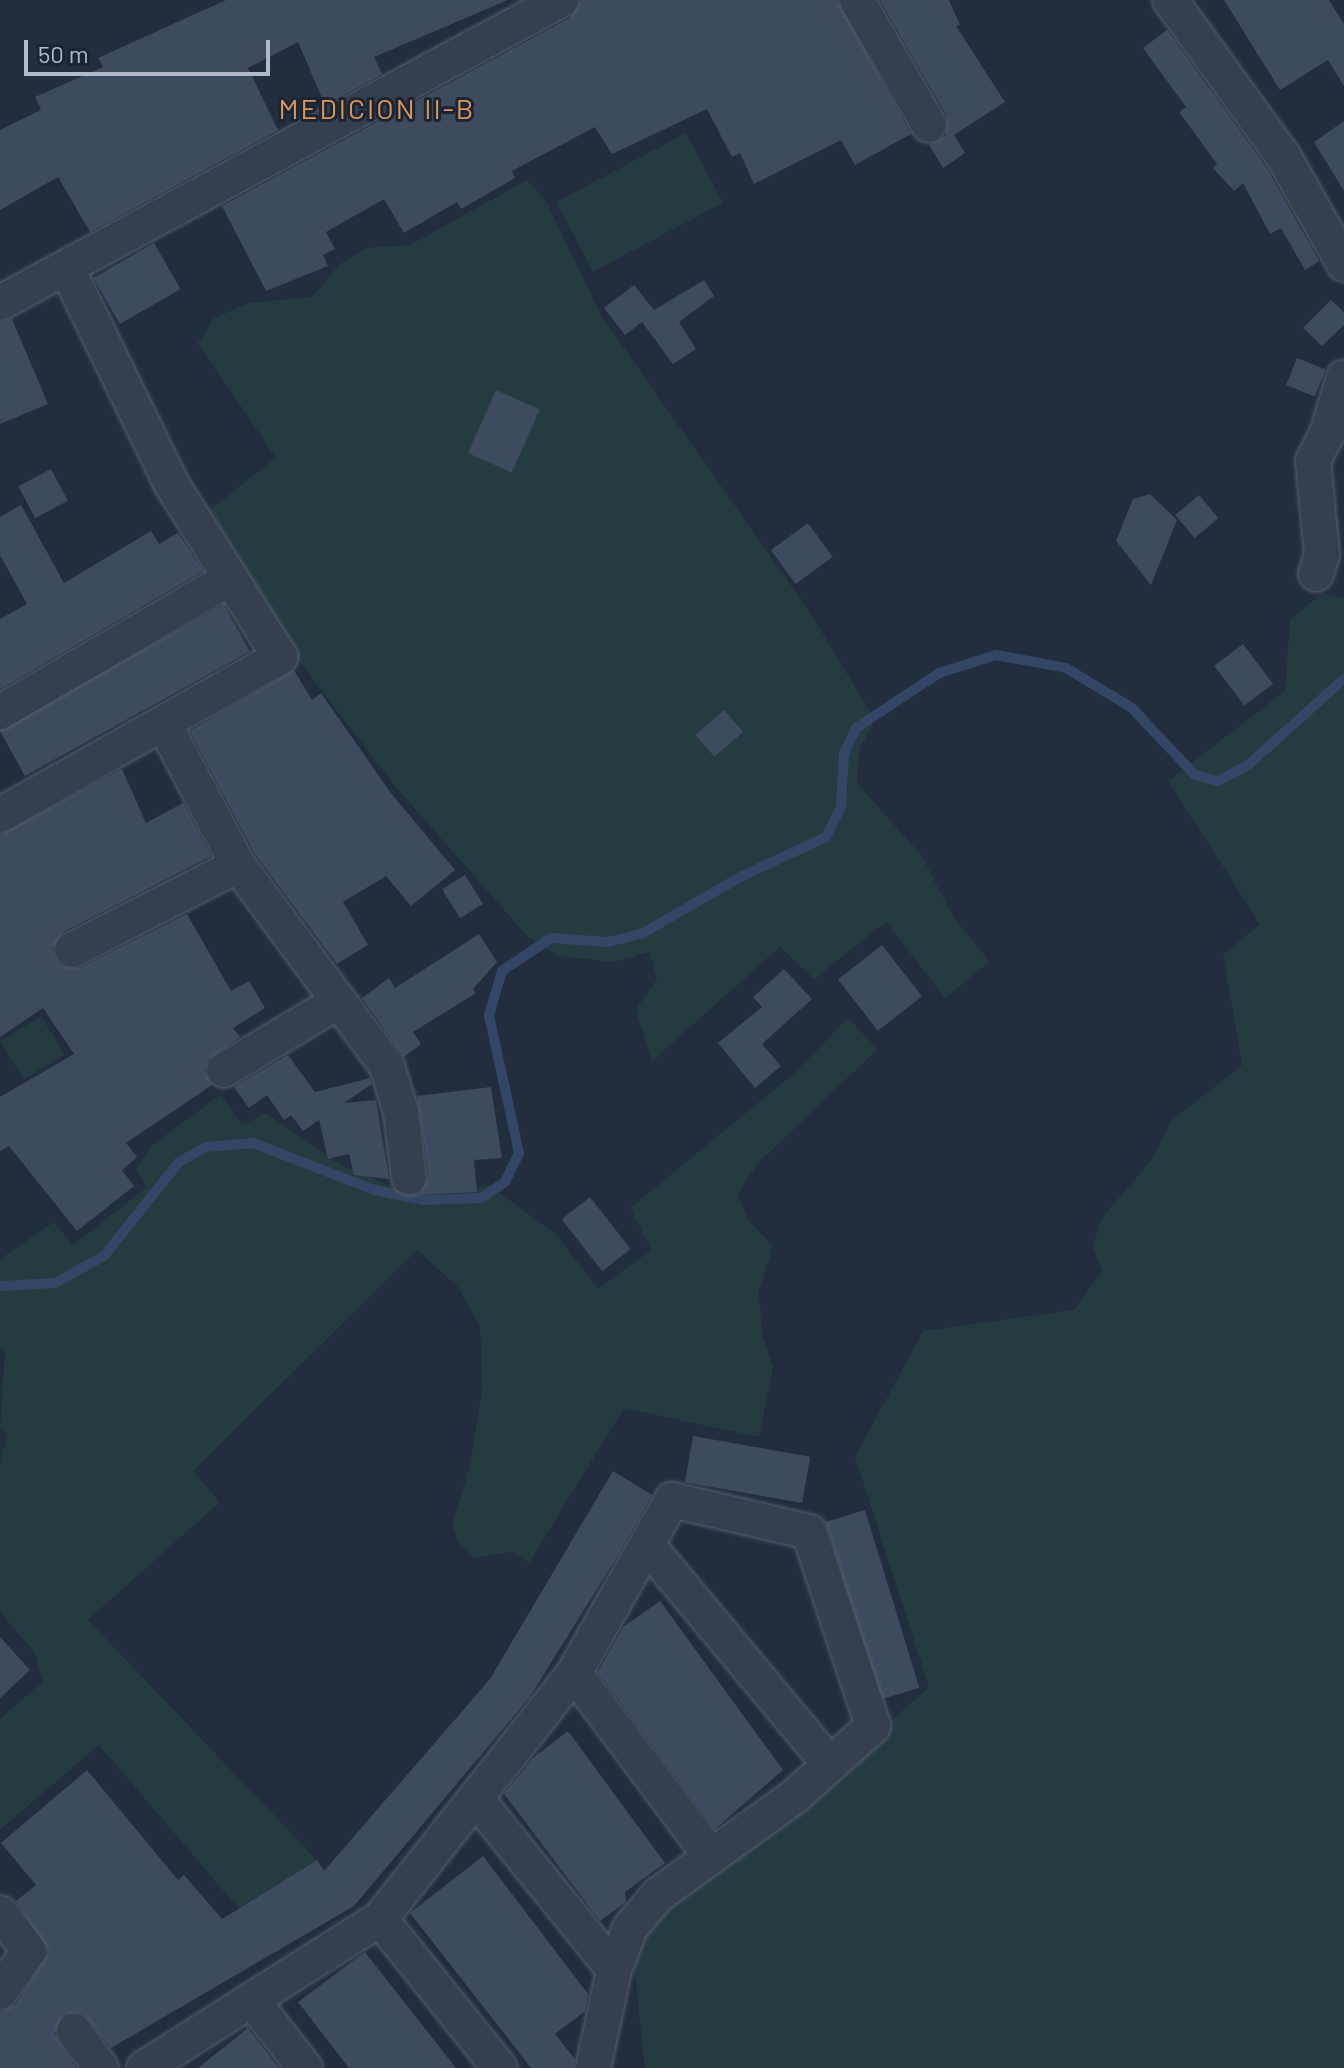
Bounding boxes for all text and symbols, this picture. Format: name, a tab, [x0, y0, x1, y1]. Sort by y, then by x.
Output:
scale bar	[28, 24, 274, 74]
text: 50 m	[38, 39, 89, 68]
district label: MEDICION II-B	[279, 91, 475, 125]

